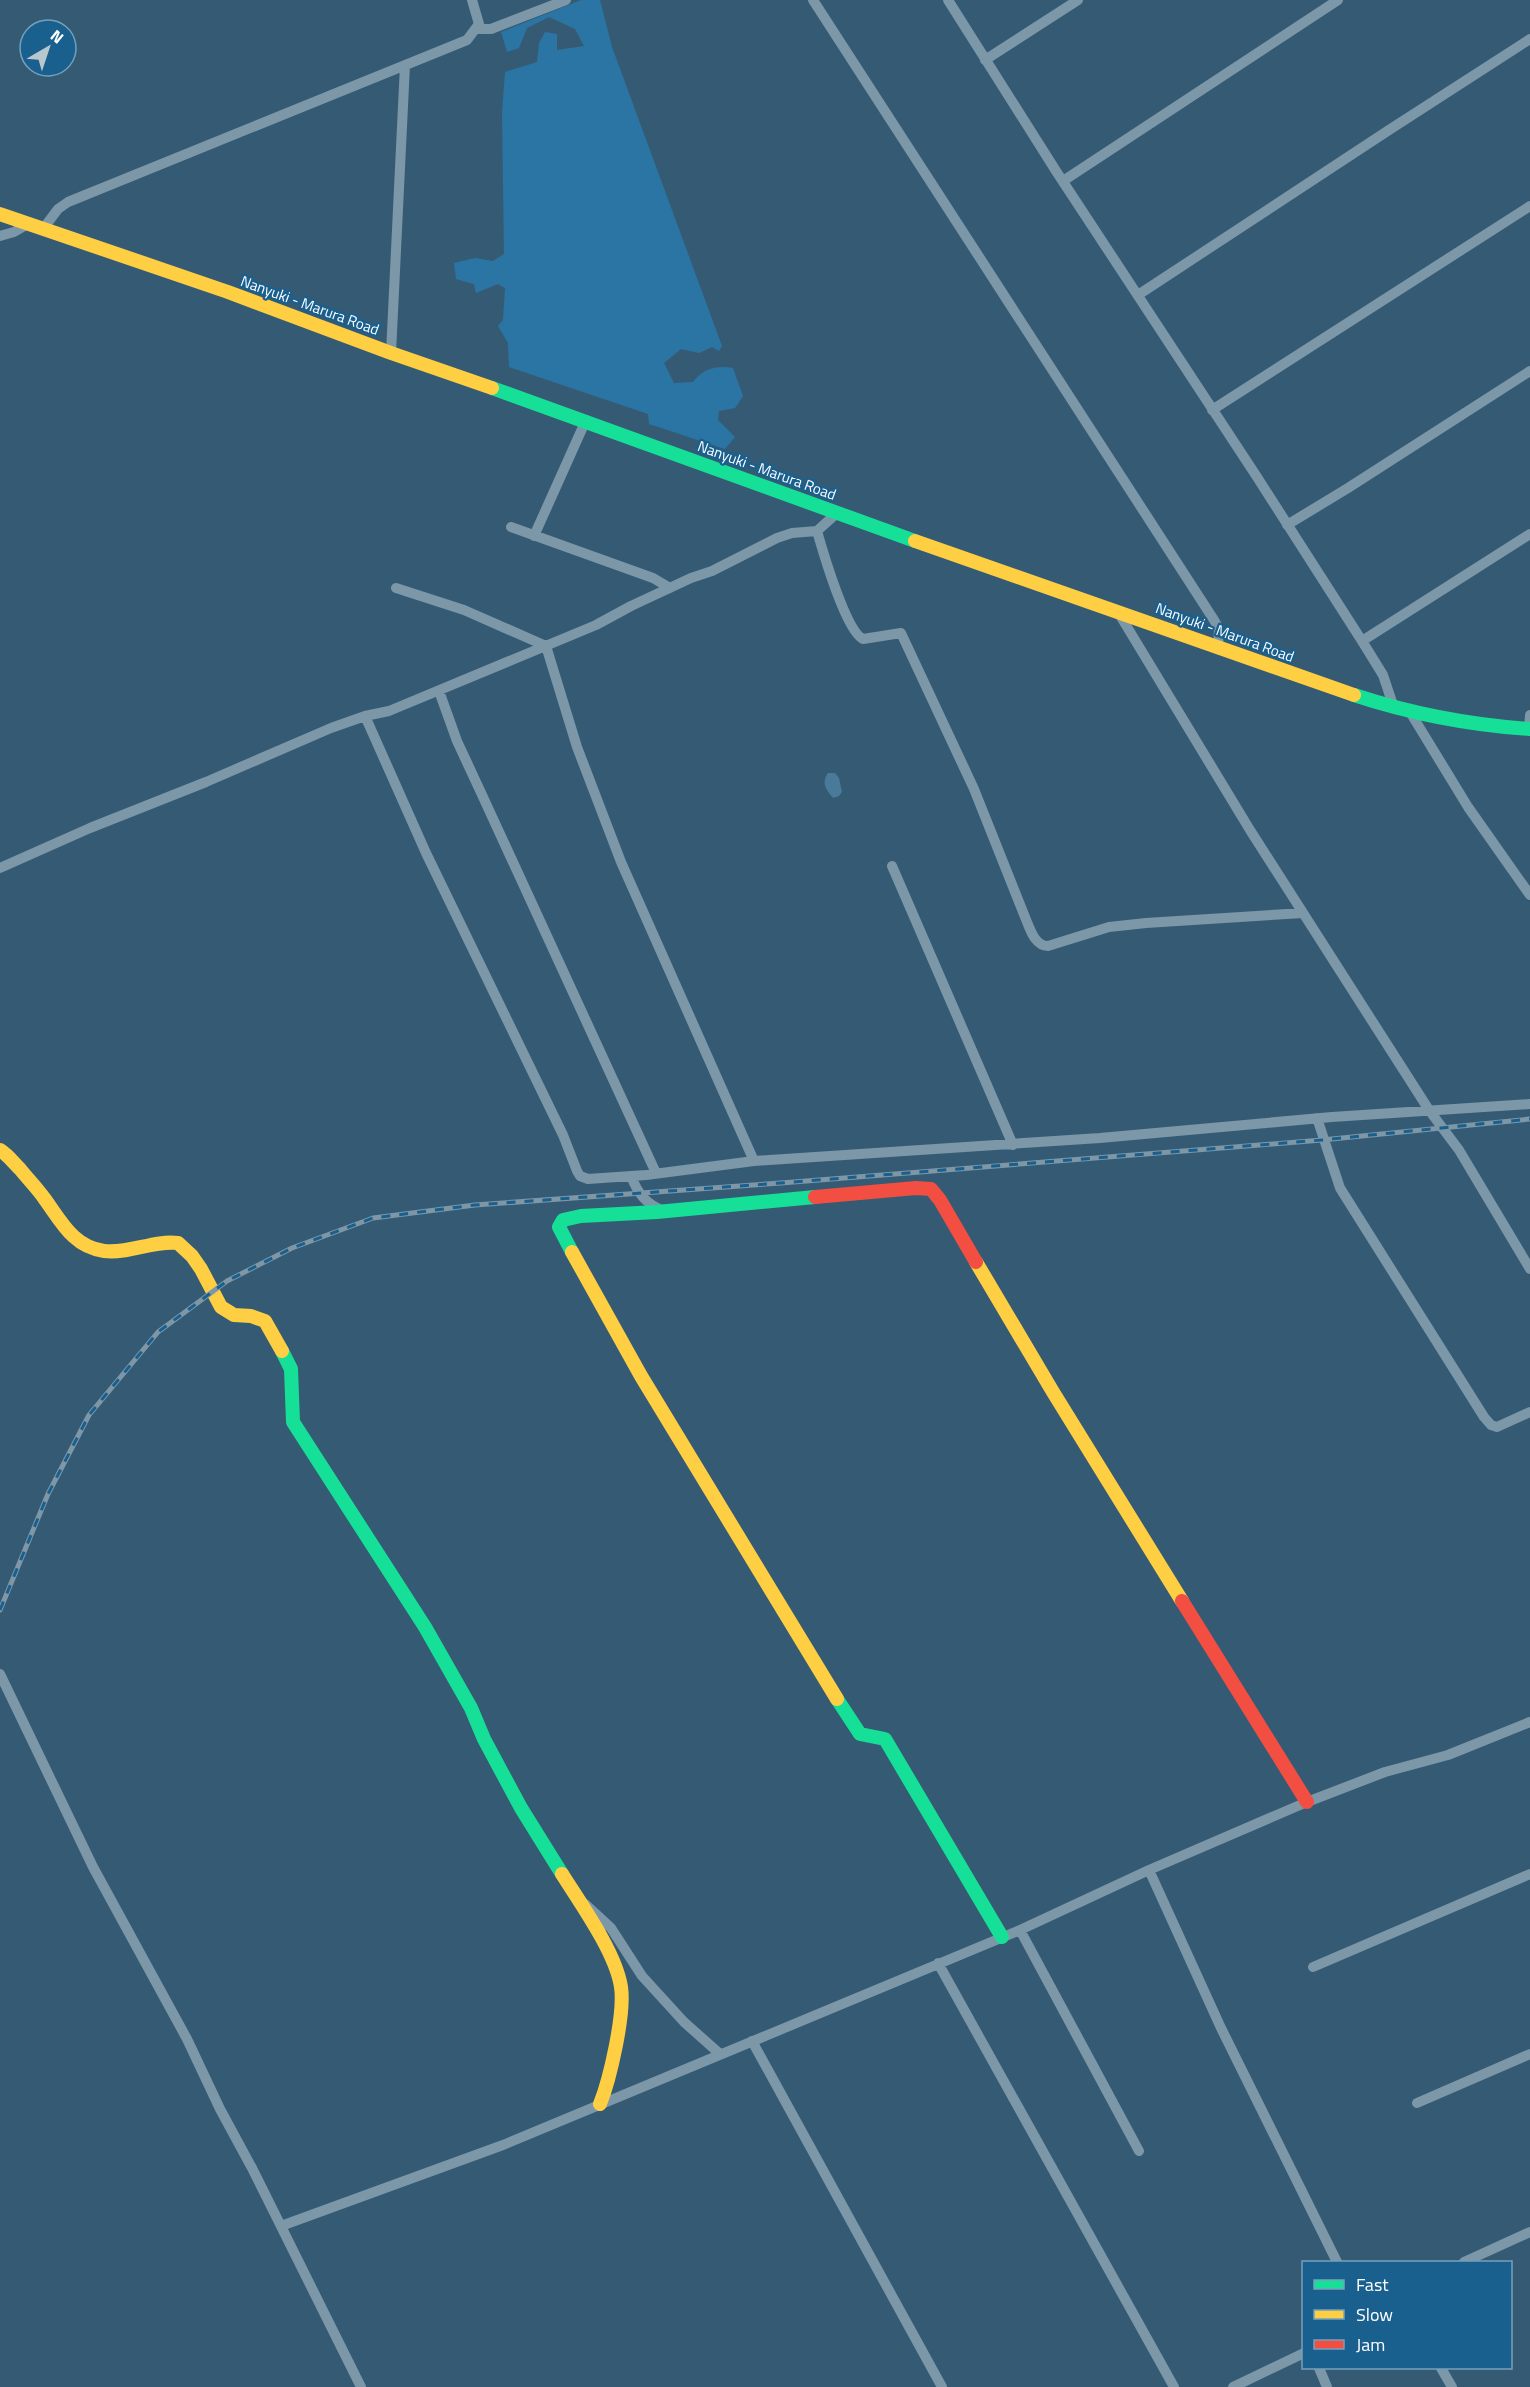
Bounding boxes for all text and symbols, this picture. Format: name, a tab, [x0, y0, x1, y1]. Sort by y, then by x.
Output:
north arrow	[18, 18, 78, 78]
text: N	[46, 24, 69, 49]
street label: Nanyuki - Marura Road	[237, 269, 383, 341]
street label: Nanyuki - Marura Road	[694, 434, 840, 506]
street label: Nanyuki - Marura Road	[1152, 596, 1298, 668]
legend	[1302, 2261, 1512, 2369]
text: Fast	[1356, 2271, 1389, 2298]
text: Slow	[1356, 2301, 1393, 2328]
text: Jam	[1356, 2331, 1385, 2358]

